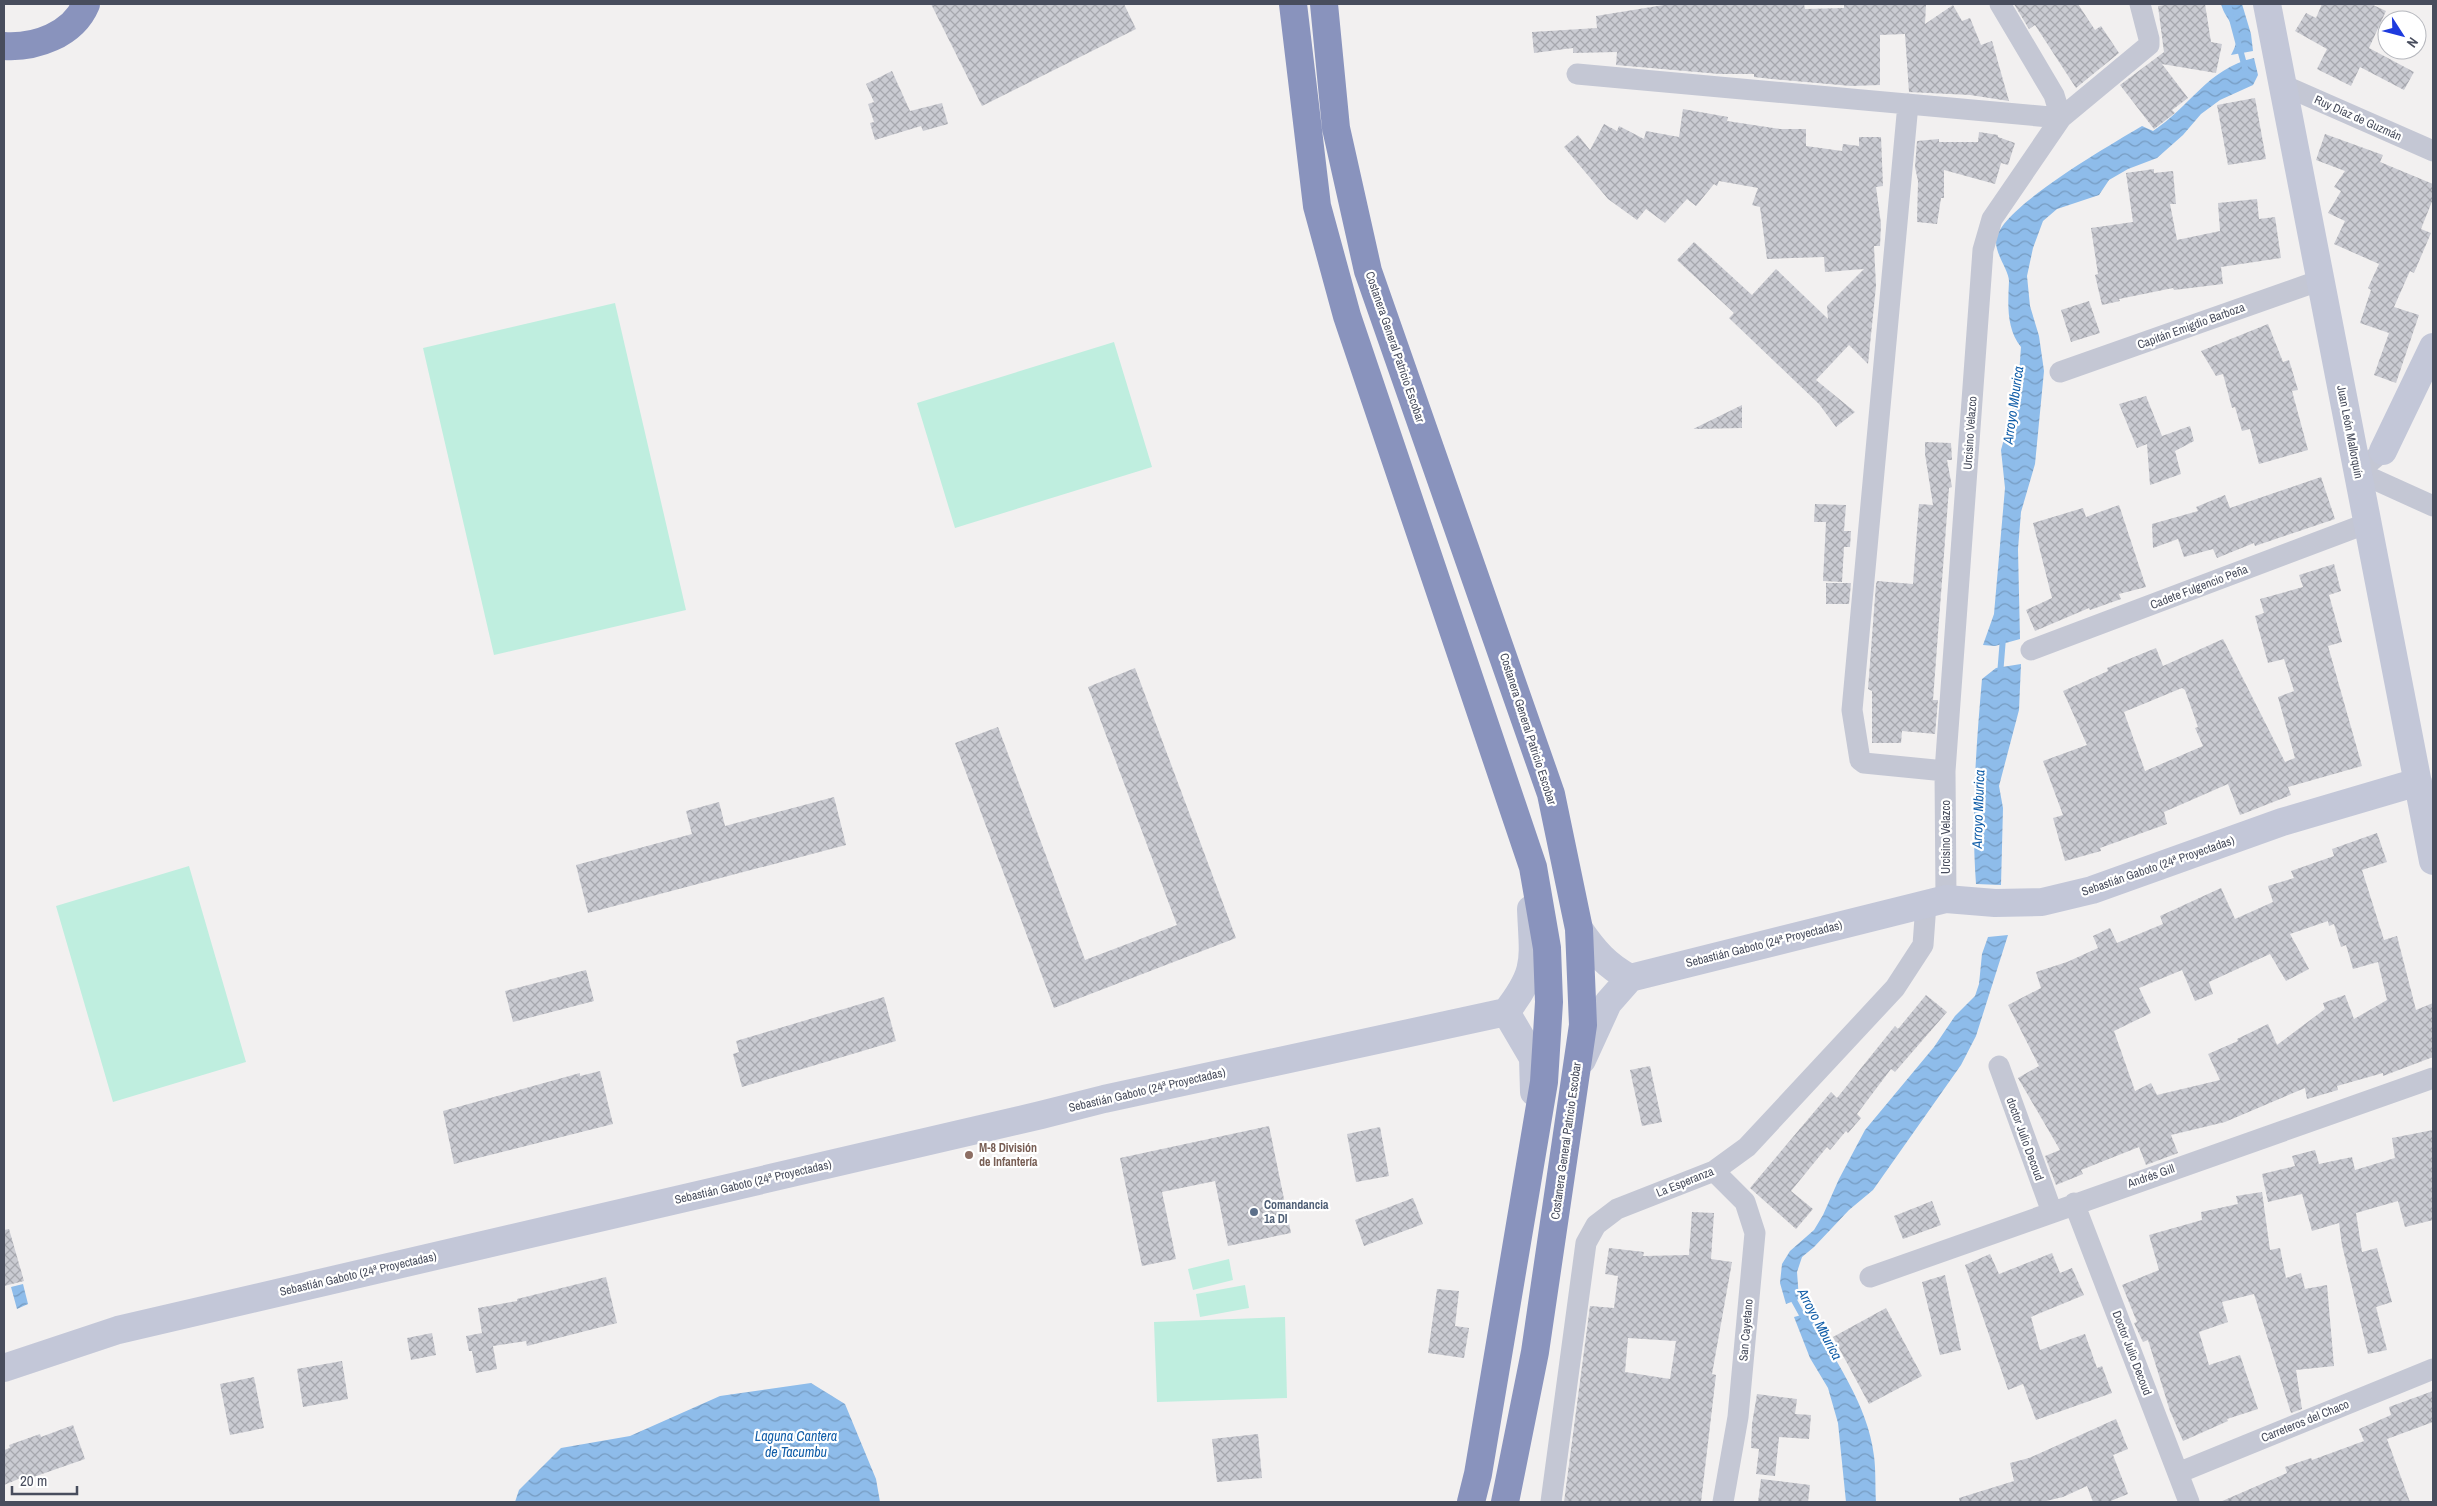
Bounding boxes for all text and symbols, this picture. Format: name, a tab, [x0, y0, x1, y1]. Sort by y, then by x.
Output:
north arrow	[2377, 10, 2427, 60]
text: N	[2403, 34, 2422, 51]
street label: Ruy Díaz de Guzmán	[2312, 92, 2404, 144]
street label: Costanera General Patricio Escobar	[1362, 269, 1429, 425]
street label: Capitán Emigdio Barboza	[2135, 299, 2247, 353]
water label: Arroyo Mburica	[1998, 365, 2027, 446]
street label: Juan León Mallorquín	[2333, 384, 2367, 480]
street label: Urcisino Velazco	[1959, 396, 1981, 470]
street label: Cadete Fulgencio Peña	[2148, 561, 2251, 613]
street label: Costanera General Patricio Escobar	[1496, 651, 1560, 808]
water label: Arroyo Mburica	[1968, 769, 1988, 850]
street label: Urcisino Velazco	[1938, 800, 1954, 874]
street label: Sebastián Gaboto (24ª Proyectadas)	[2079, 832, 2237, 900]
street label: Sebastián Gaboto (24ª Proyectadas)	[1684, 917, 1844, 971]
street label: Costanera General Patricio Escobar	[1547, 1061, 1585, 1221]
street label: Sebastián Gaboto (24ª Proyectadas)	[1067, 1064, 1227, 1116]
street label: doctor Julio Decoud	[2003, 1095, 2047, 1183]
place label: M-8 División de Infantería	[979, 1140, 1038, 1170]
marker: M-8 División de Infantería	[963, 1149, 975, 1161]
street label: Sebastián Gaboto (24ª Proyectadas)	[673, 1156, 833, 1208]
street label: Andrés Gill	[2124, 1161, 2177, 1192]
street label: La Esperanza	[1654, 1163, 1717, 1201]
place label: Comandancia 1a DI	[1264, 1197, 1329, 1227]
marker: Comandancia 1a DI	[1248, 1206, 1260, 1218]
street label: Sebastián Gaboto (24ª Proyectadas)	[278, 1248, 438, 1300]
water label: Arroyo Mburica	[1793, 1284, 1846, 1363]
street label: San Cayetano	[1735, 1298, 1757, 1362]
street label: Doctor Julio Decoud	[2109, 1309, 2155, 1397]
street label: Carreteros del Chaco	[2259, 1396, 2351, 1446]
water label: Laguna Cantera de Tacumbu	[755, 1427, 837, 1461]
scale bar	[12, 1464, 78, 1496]
text: 20 m	[20, 1470, 47, 1491]

